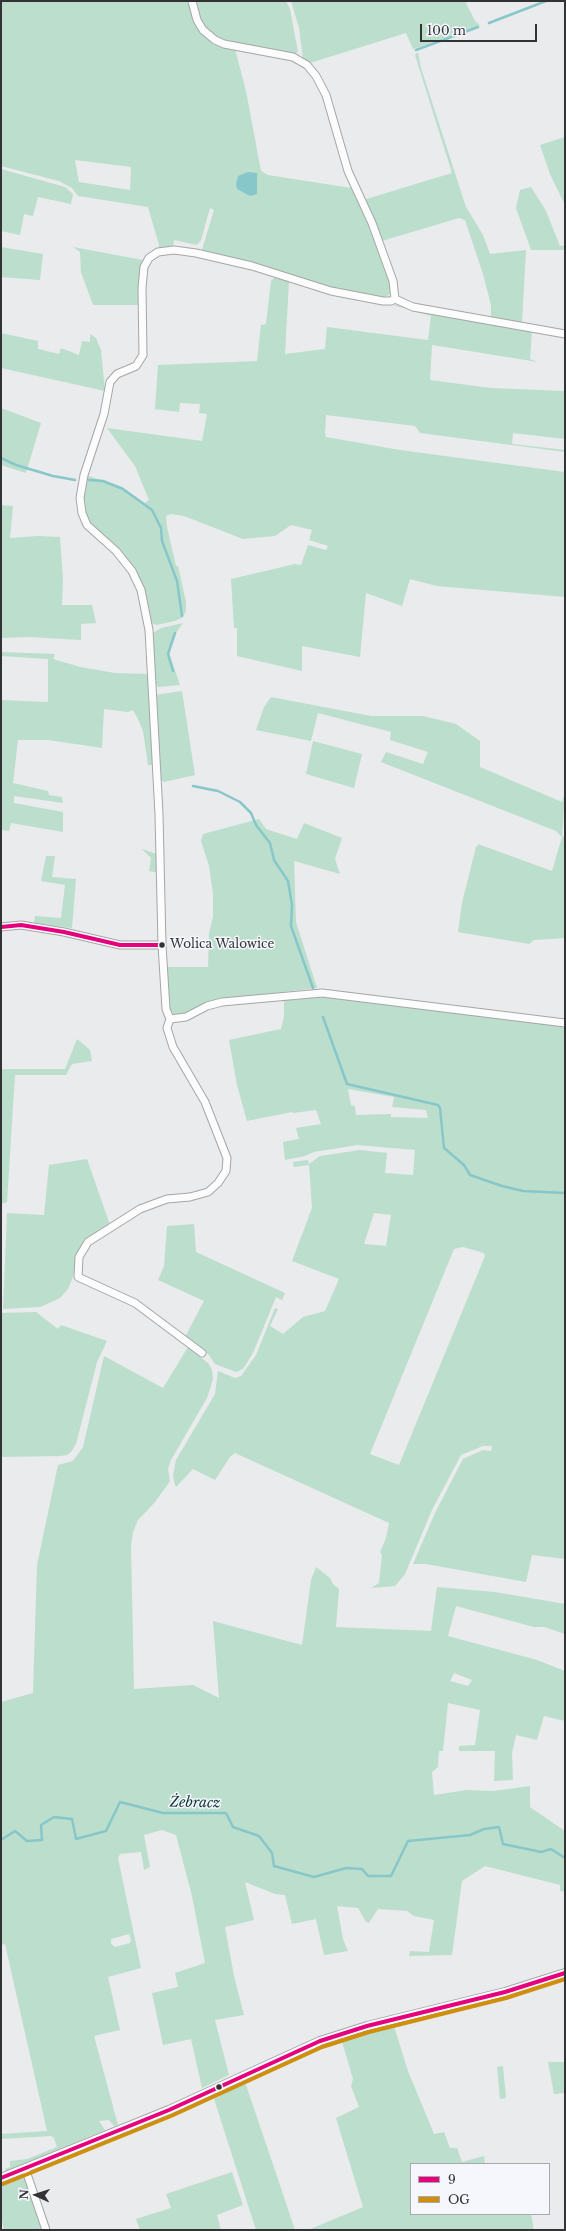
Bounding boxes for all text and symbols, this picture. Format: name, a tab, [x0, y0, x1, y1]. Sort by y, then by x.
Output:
scale bar	[422, 16, 539, 42]
text: 100 m	[427, 23, 466, 38]
place label: Wolica Walowice	[170, 938, 274, 952]
marker: Wolica Walowice	[157, 940, 167, 950]
water label: Żebracz	[169, 1794, 221, 1812]
unlabelled marker	[214, 2082, 224, 2092]
legend	[410, 2163, 550, 2215]
text: 9	[448, 2172, 456, 2187]
north arrow	[16, 2175, 56, 2215]
text: N	[17, 2189, 31, 2200]
text: OG	[448, 2192, 470, 2207]

